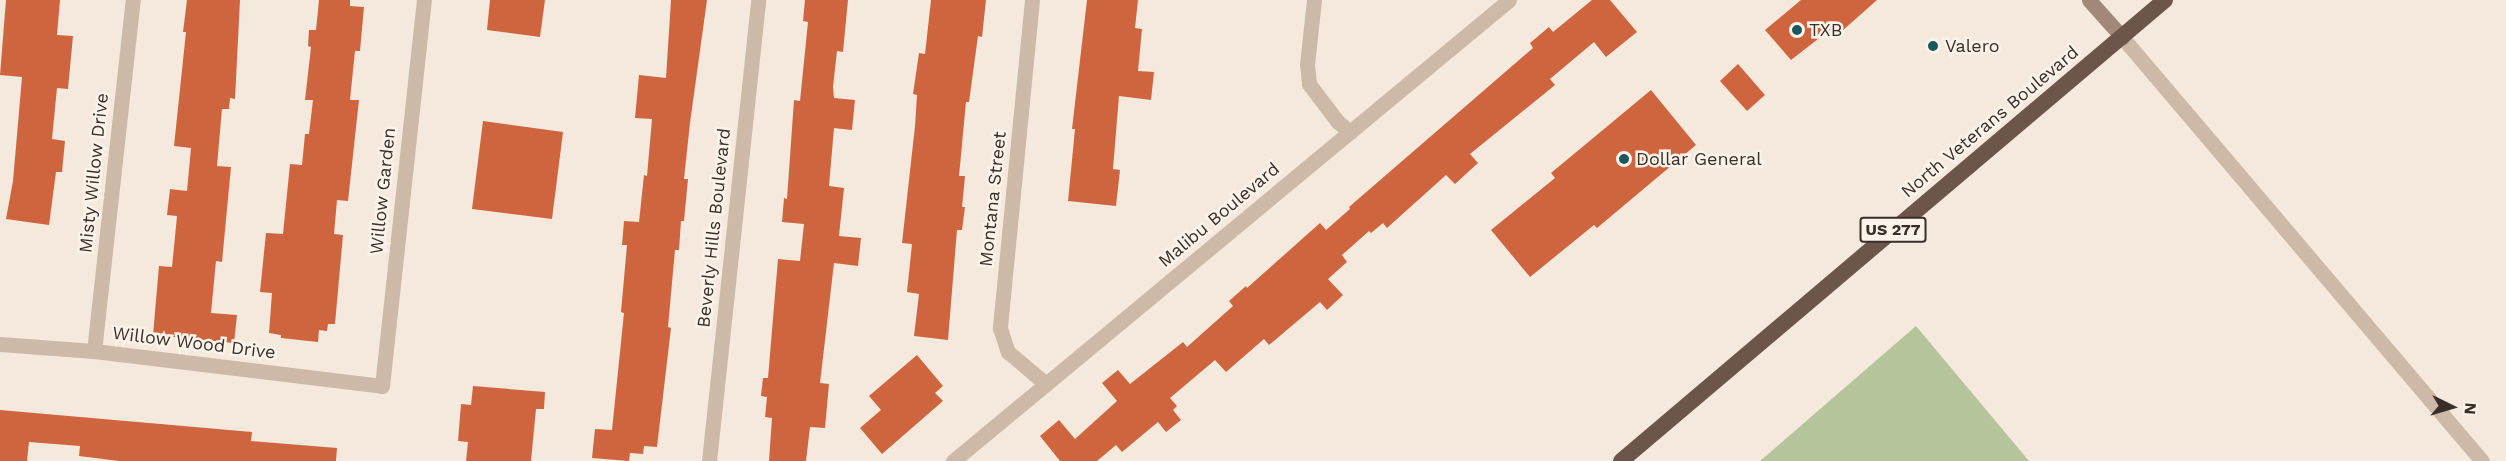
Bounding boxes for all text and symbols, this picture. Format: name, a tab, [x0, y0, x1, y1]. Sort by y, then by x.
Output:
place label: TXB	[1809, 19, 1842, 41]
marker: TXB	[1790, 23, 1804, 37]
place label: Valero	[1945, 35, 2000, 57]
marker: Valero	[1926, 39, 1940, 53]
street label: North Veterans Boulevard	[1897, 41, 2083, 203]
street label: Misty Willow Drive	[75, 91, 113, 255]
street label: Willow Garden	[366, 126, 400, 256]
street label: Beverly Hills Boulevard	[693, 127, 735, 329]
street label: Montana Street	[975, 130, 1011, 268]
place label: Dollar General	[1636, 148, 1762, 170]
marker: Dollar General	[1617, 152, 1631, 166]
street label: Malibu Boulevard	[1154, 158, 1284, 272]
road number: US 277	[1858, 217, 1928, 243]
street label: Willow Wood Drive	[111, 322, 277, 364]
north arrow	[2422, 377, 2482, 437]
text: N	[2460, 402, 2480, 415]

